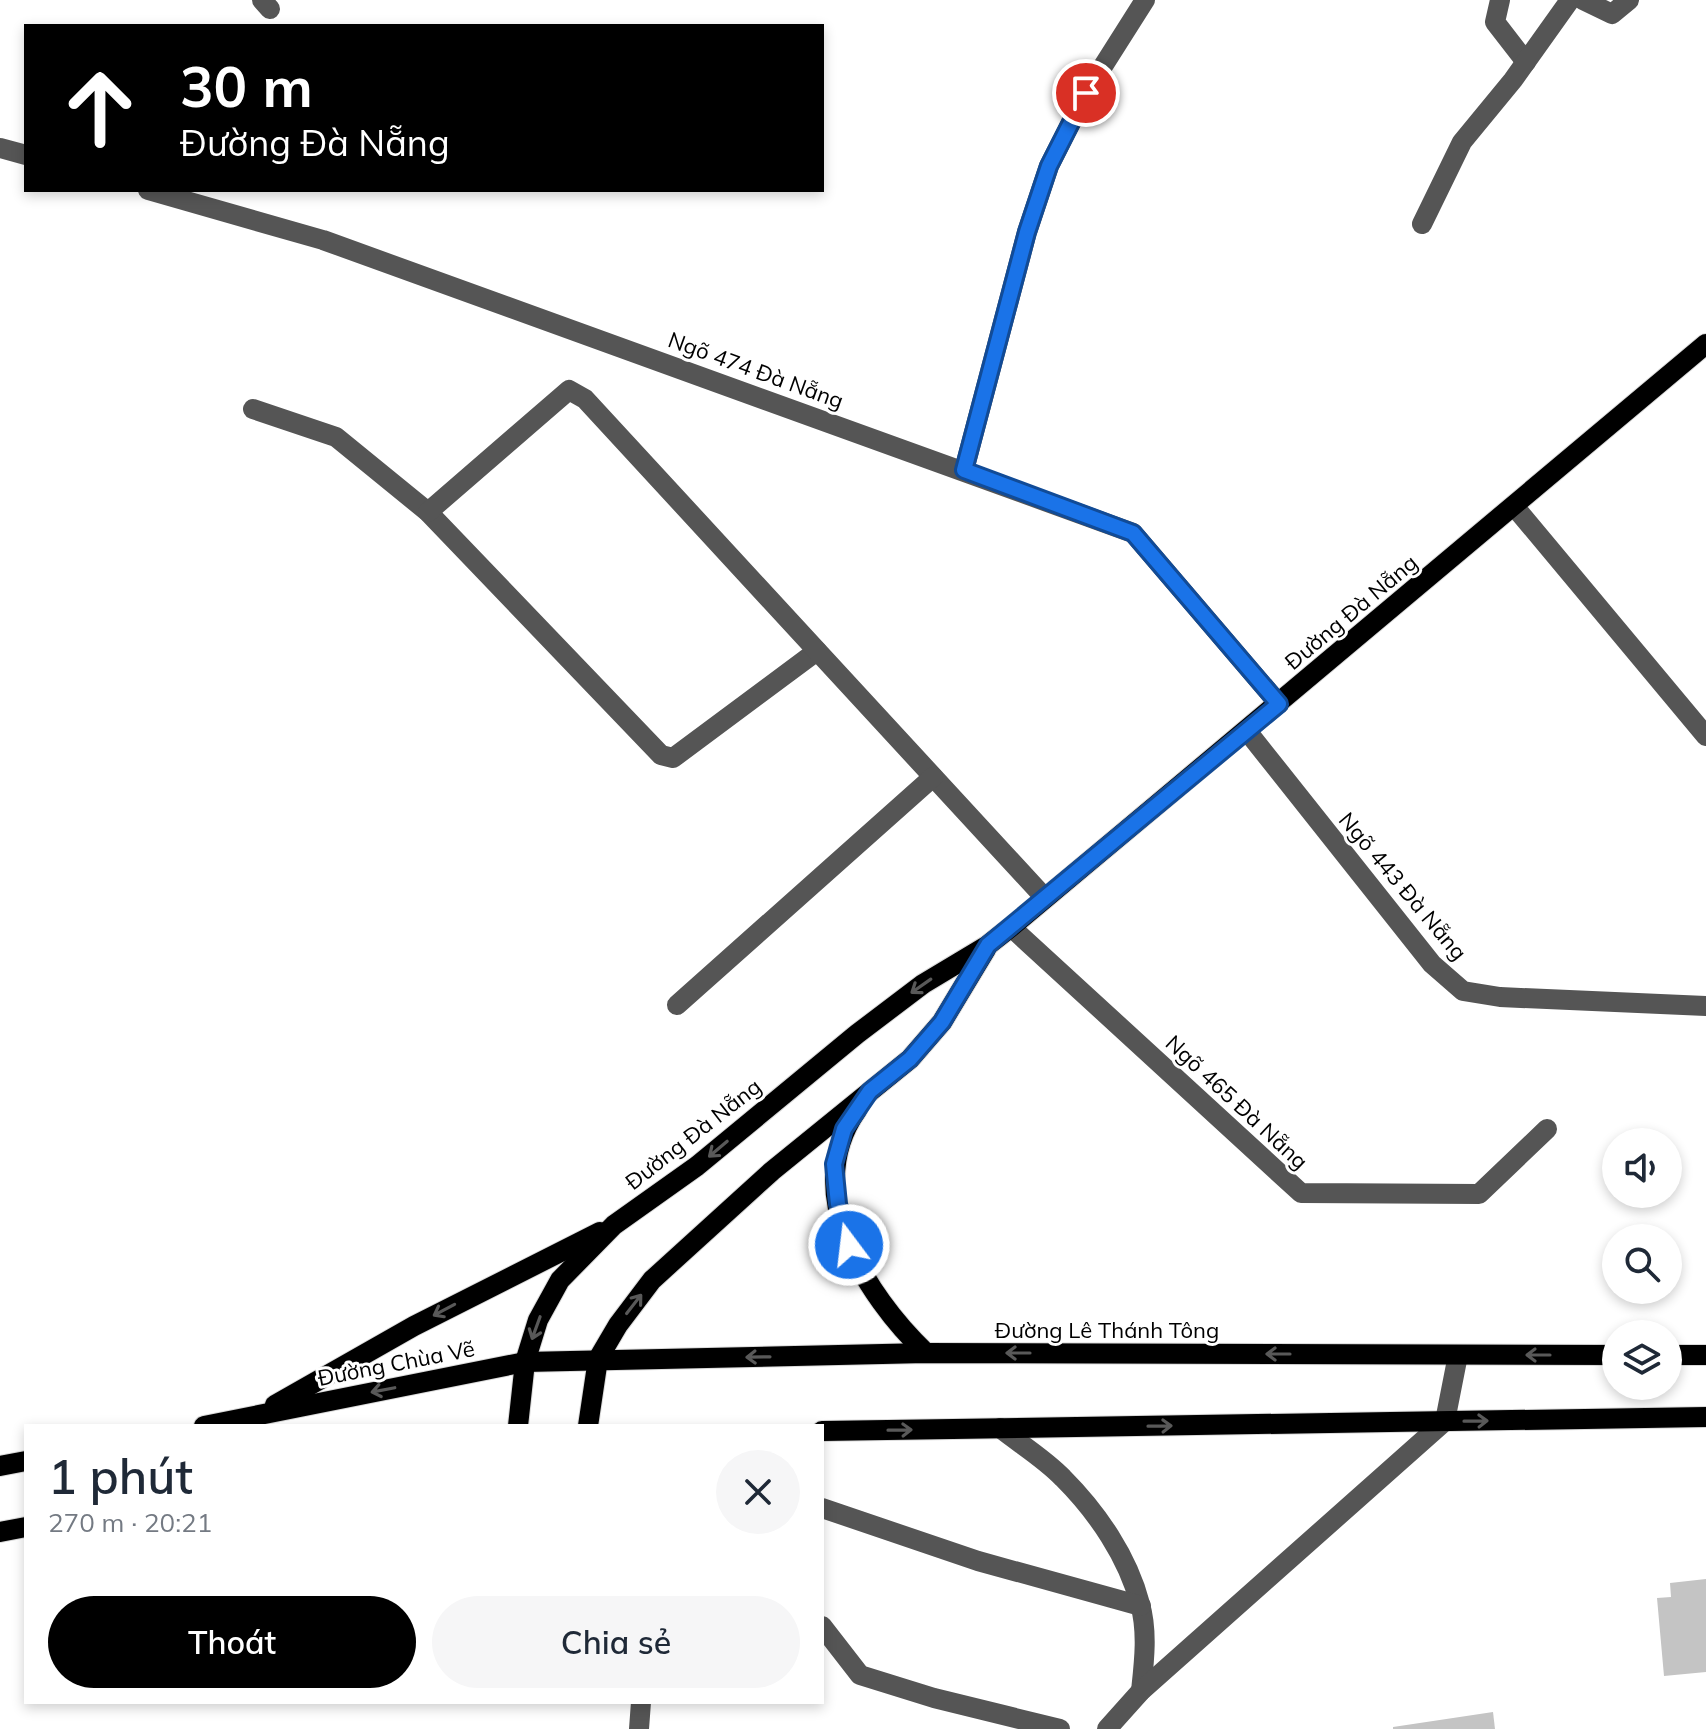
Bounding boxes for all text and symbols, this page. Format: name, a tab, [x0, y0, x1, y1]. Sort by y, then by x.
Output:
text: 30 m	[180, 51, 313, 121]
icon: ahead	[48, 56, 152, 160]
pin	[1052, 59, 1120, 127]
icon: arrive	[1064, 71, 1108, 115]
text: Đường Đà Nẵng	[180, 120, 450, 165]
street label: Ngõ 474 Đà Nẵng	[665, 325, 847, 415]
street label: Đường Đà Nẵng	[1279, 548, 1423, 676]
street label: Ngõ 443 Đà Nẵng	[1333, 806, 1473, 966]
one-way arrow	[911, 978, 933, 994]
street label: Ngõ 465 Đà Nẵng	[1160, 1029, 1314, 1175]
street label: Đường Đà Nẵng	[619, 1072, 767, 1196]
map controls	[1602, 1128, 1682, 1400]
button: sound	[1602, 1128, 1682, 1208]
one-way arrow	[708, 1139, 729, 1157]
position arrow	[807, 1203, 891, 1287]
button: search	[1602, 1224, 1682, 1304]
one-way arrow	[625, 1293, 642, 1315]
one-way arrow	[433, 1303, 456, 1319]
one-way arrow	[528, 1315, 543, 1340]
street label: Đường Lê Thánh Tông	[995, 1316, 1219, 1344]
button: layers	[1602, 1320, 1682, 1400]
street label: Đường Chùa Vẽ	[315, 1334, 477, 1392]
one-way arrow	[1005, 1345, 1032, 1361]
one-way arrow	[1265, 1346, 1292, 1362]
one-way arrow	[1525, 1347, 1552, 1363]
one-way arrow	[745, 1349, 772, 1364]
one-way arrow	[370, 1383, 396, 1398]
one-way arrow	[1462, 1413, 1489, 1428]
one-way arrow	[1146, 1418, 1173, 1433]
one-way arrow	[886, 1422, 913, 1438]
text: 1 phút	[48, 1446, 193, 1506]
button: close	[716, 1450, 800, 1534]
text: 270 m · 20:21	[48, 1506, 212, 1539]
button: Thoát	[48, 1596, 416, 1688]
button: Chia sẻ	[432, 1596, 800, 1688]

